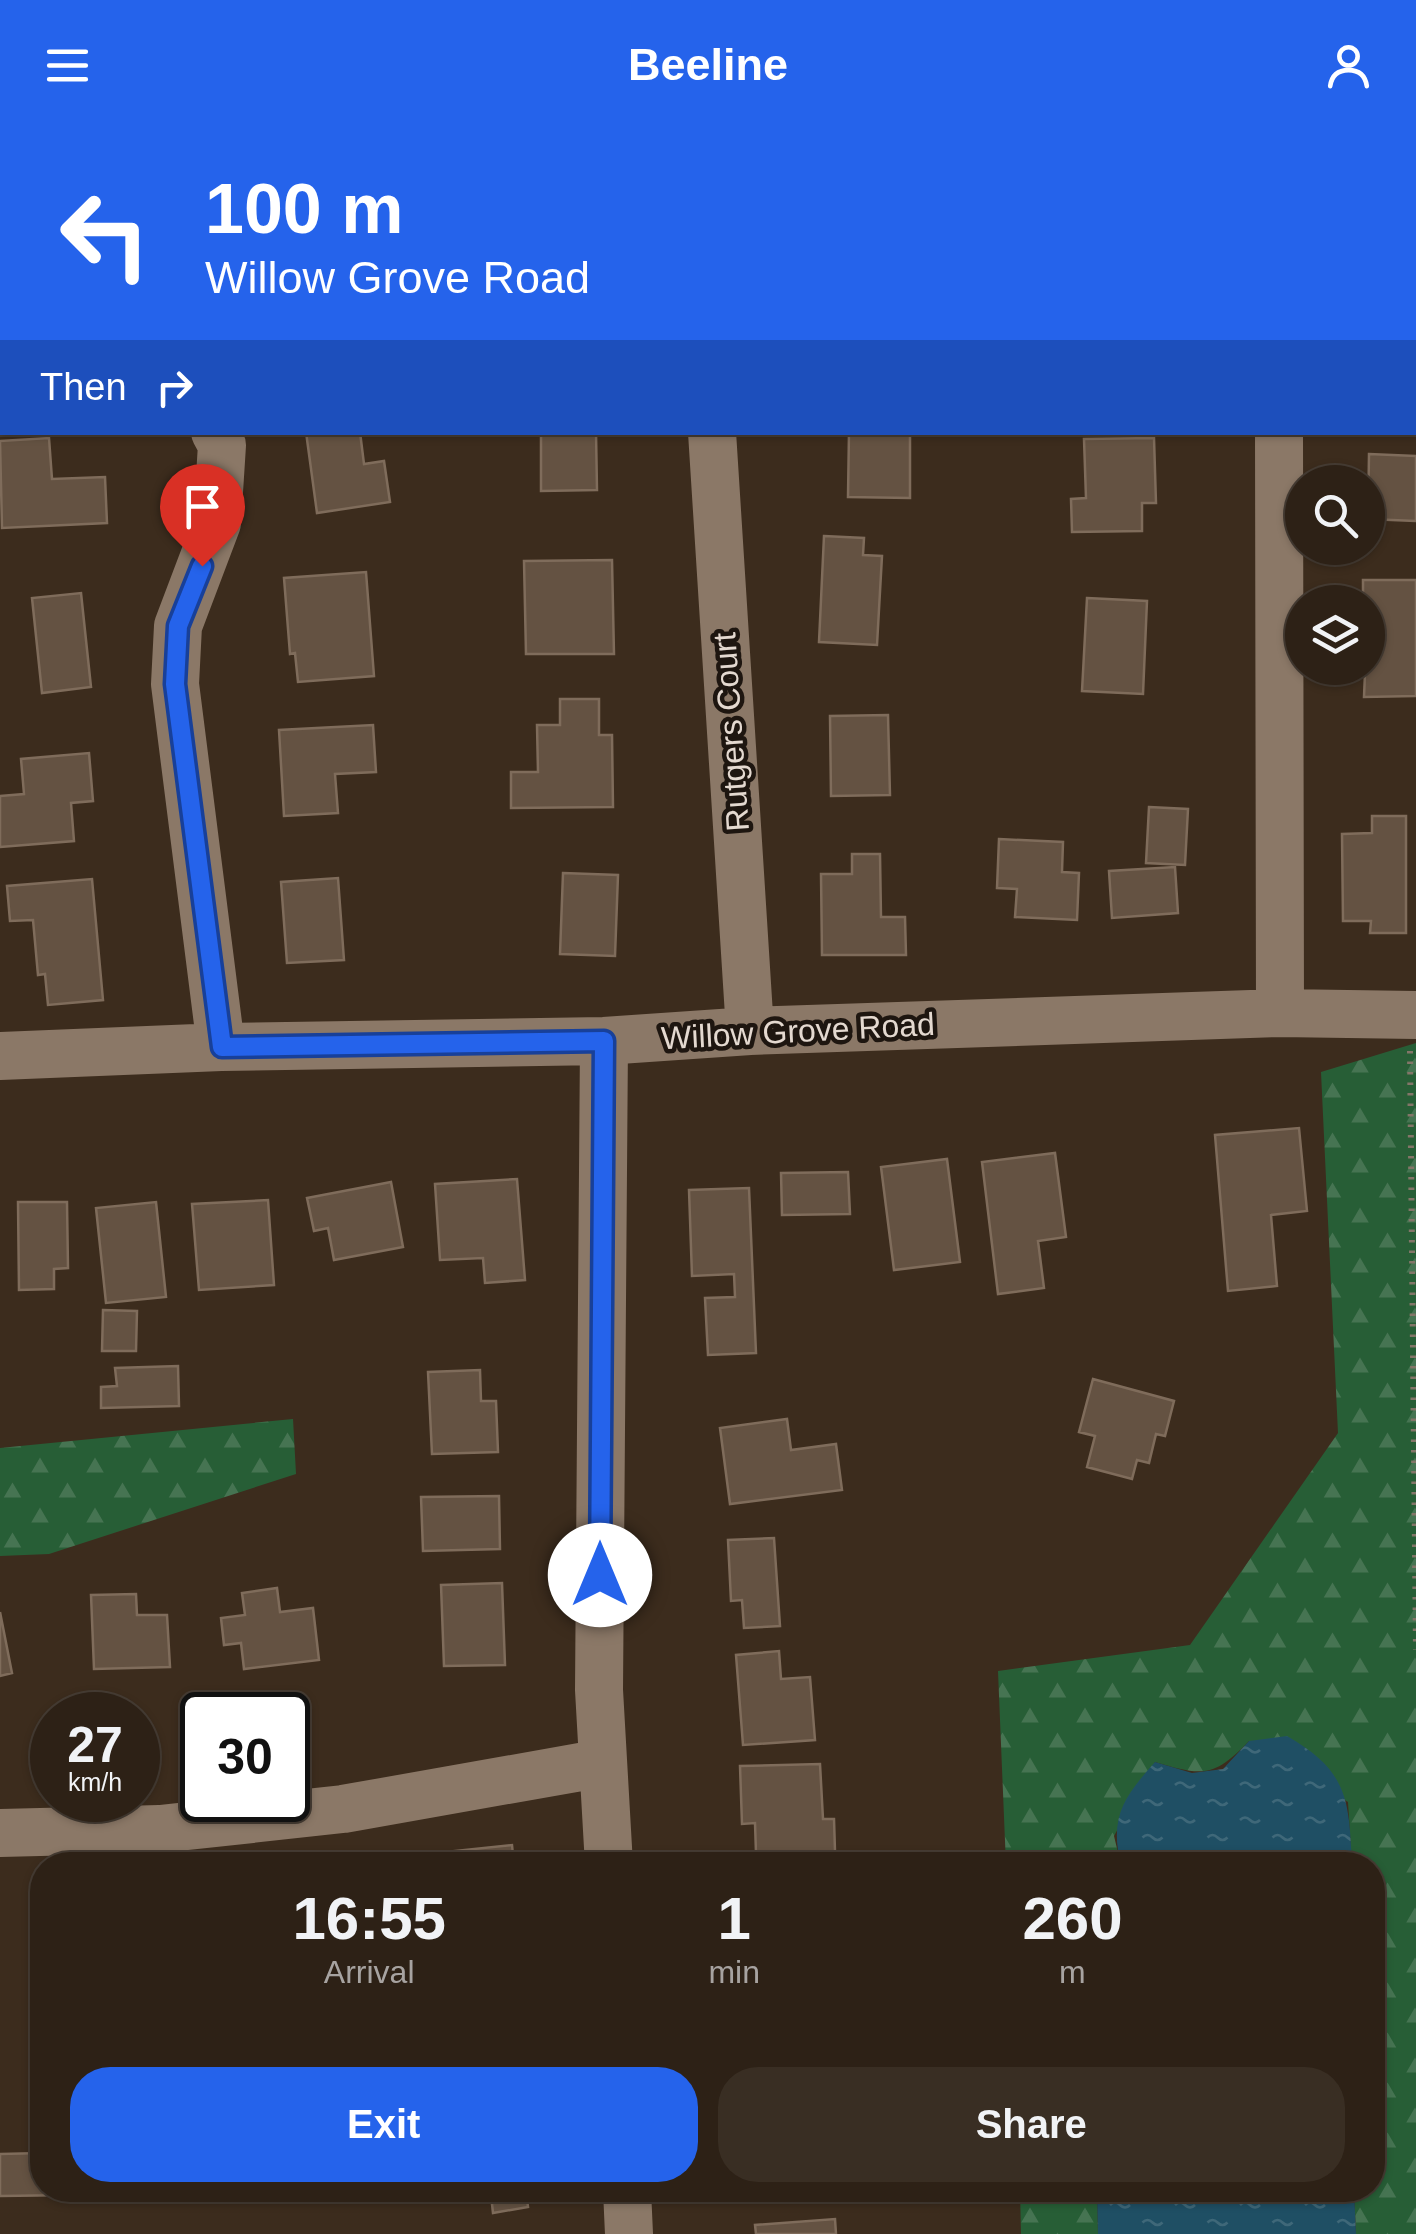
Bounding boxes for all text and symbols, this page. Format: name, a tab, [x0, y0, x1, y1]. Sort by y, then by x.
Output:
icon: menu	[40, 38, 95, 93]
icon: person	[1321, 38, 1376, 93]
text: Beeline	[628, 39, 788, 90]
icon: left	[40, 170, 170, 300]
text: 100 m	[205, 170, 403, 248]
text: Willow Grove Road	[205, 252, 590, 303]
icon: right	[147, 360, 202, 415]
text: Then	[40, 366, 127, 408]
pin	[160, 464, 245, 567]
map controls	[1285, 465, 1385, 685]
button: search	[1285, 465, 1385, 565]
icon: arrive	[175, 479, 230, 534]
button: layers	[1285, 585, 1385, 685]
street label: Rutgers Court	[706, 631, 756, 833]
street label: Willow Grove Road	[660, 1006, 936, 1056]
position arrow	[548, 1523, 652, 1627]
speed limit sign: 30	[180, 1692, 310, 1822]
text: 27	[67, 1717, 123, 1773]
text: km/h	[68, 1768, 122, 1796]
text: 16:55	[292, 1885, 446, 1952]
text: 1	[717, 1885, 751, 1952]
text: 260	[1022, 1885, 1123, 1952]
text: Arrival	[324, 1954, 415, 1990]
text: min	[708, 1954, 760, 1990]
text: m	[1059, 1954, 1086, 1990]
button: Exit	[70, 2067, 698, 2182]
button: Share	[718, 2067, 1345, 2182]

